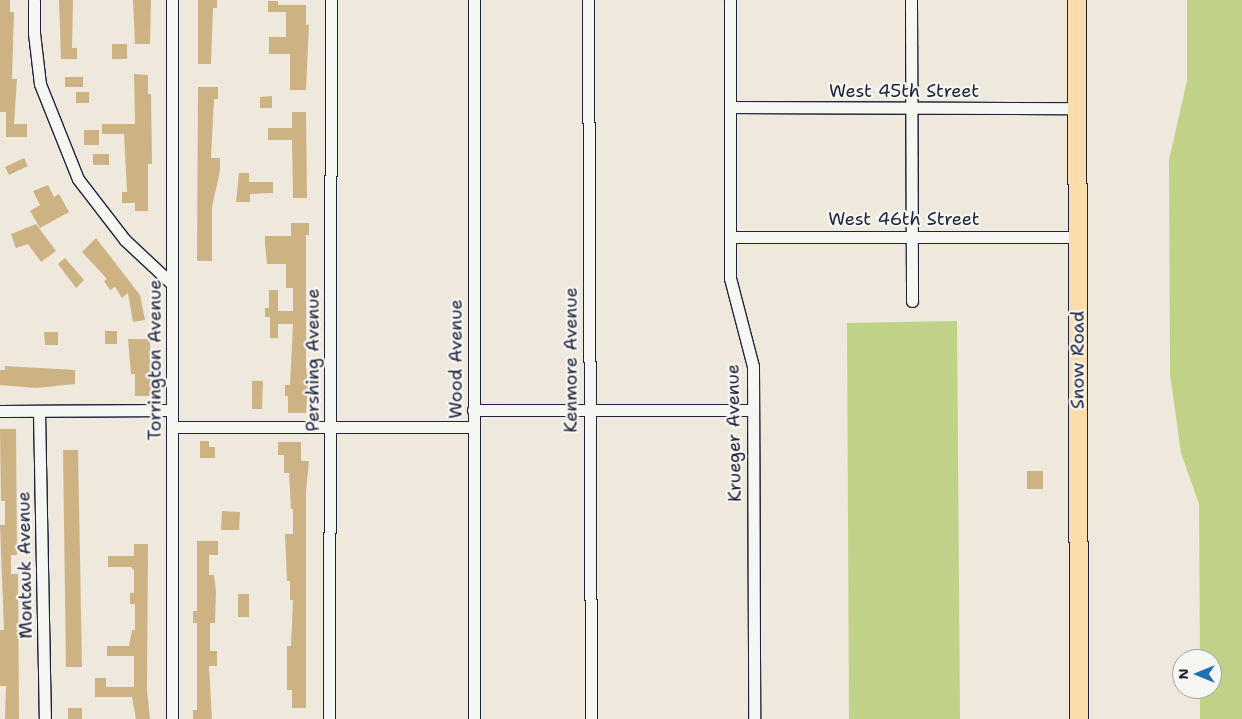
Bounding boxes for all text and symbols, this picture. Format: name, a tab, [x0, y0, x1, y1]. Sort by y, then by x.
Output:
street label: West 45th Street	[829, 80, 979, 102]
street label: West 46th Street	[828, 208, 980, 230]
street label: Torrington Avenue	[144, 280, 166, 440]
street label: Kenmore Avenue	[560, 287, 582, 433]
street label: Pershing Avenue	[302, 288, 324, 432]
street label: Wood Avenue	[445, 299, 467, 419]
street label: Snow Road	[1067, 311, 1089, 409]
street label: Krueger Avenue	[722, 364, 746, 502]
street label: Montauk Avenue	[13, 491, 37, 639]
north arrow	[1172, 649, 1222, 699]
text: N	[1174, 668, 1192, 680]

